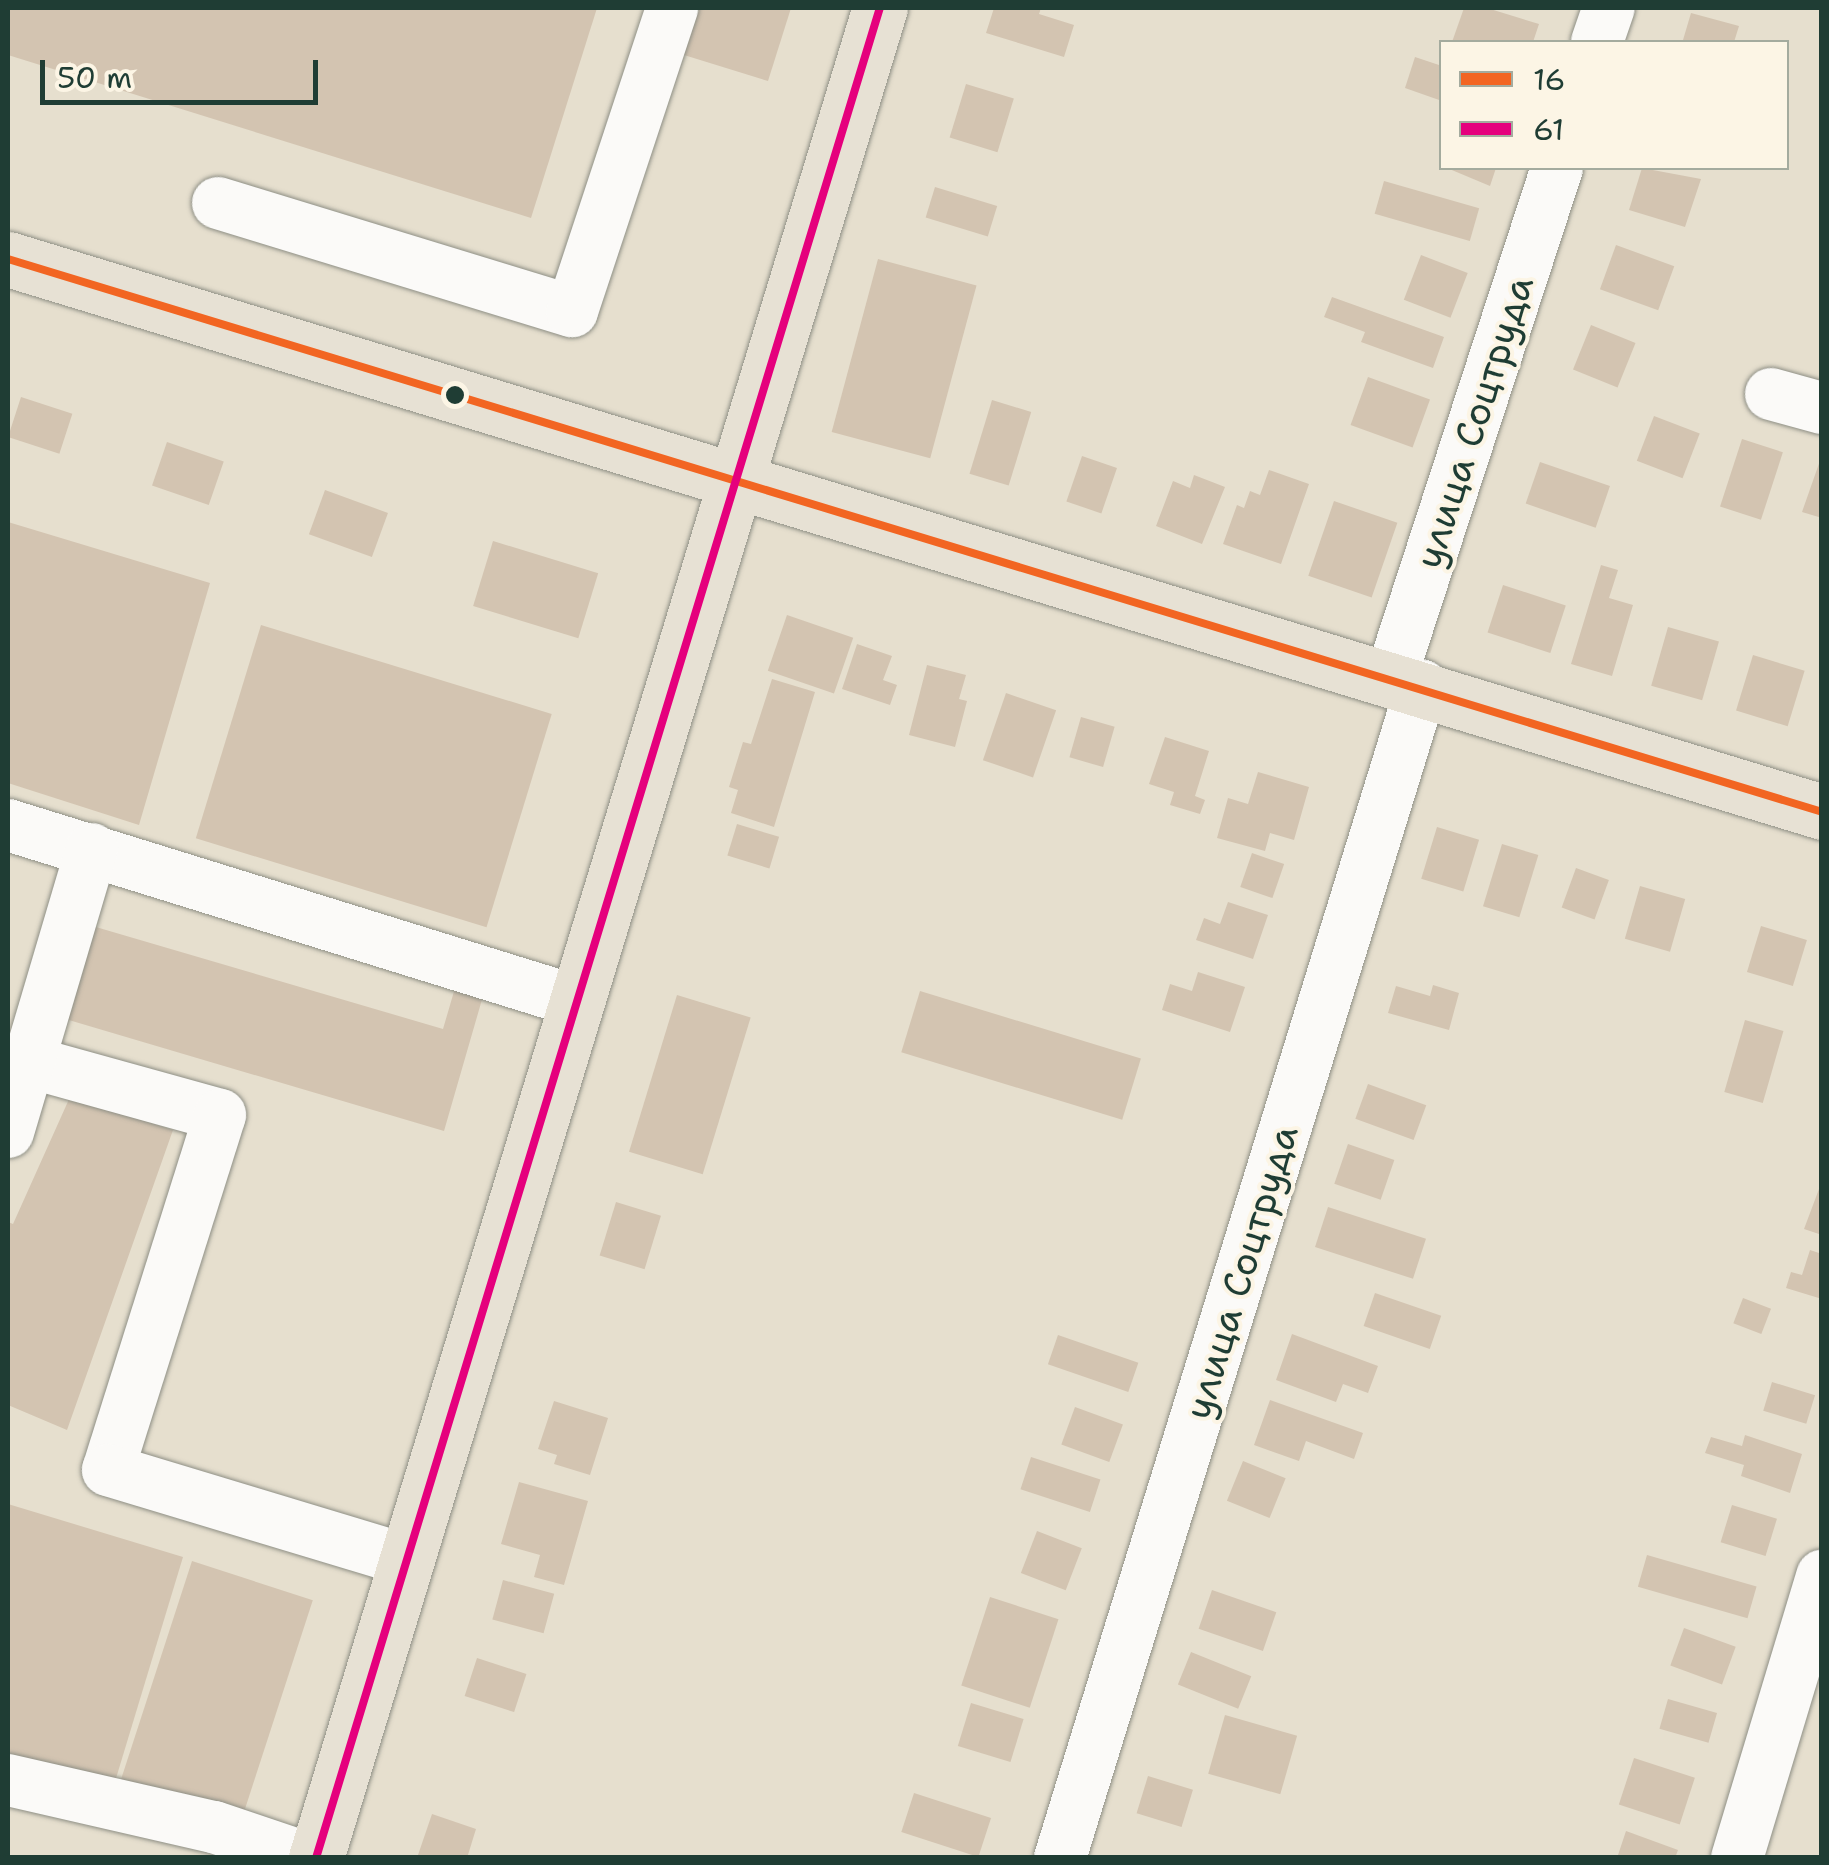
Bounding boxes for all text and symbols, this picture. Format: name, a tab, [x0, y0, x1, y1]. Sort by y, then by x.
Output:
scale bar	[45, 40, 322, 102]
legend	[1439, 40, 1789, 170]
text: 50 m	[57, 57, 132, 98]
text: 16	[1533, 59, 1566, 100]
text: 61	[1533, 109, 1564, 150]
street label: улица Соцтруда	[1405, 270, 1543, 574]
unlabelled marker	[445, 385, 465, 405]
street label: улица Соцтруда	[1175, 1119, 1307, 1425]

